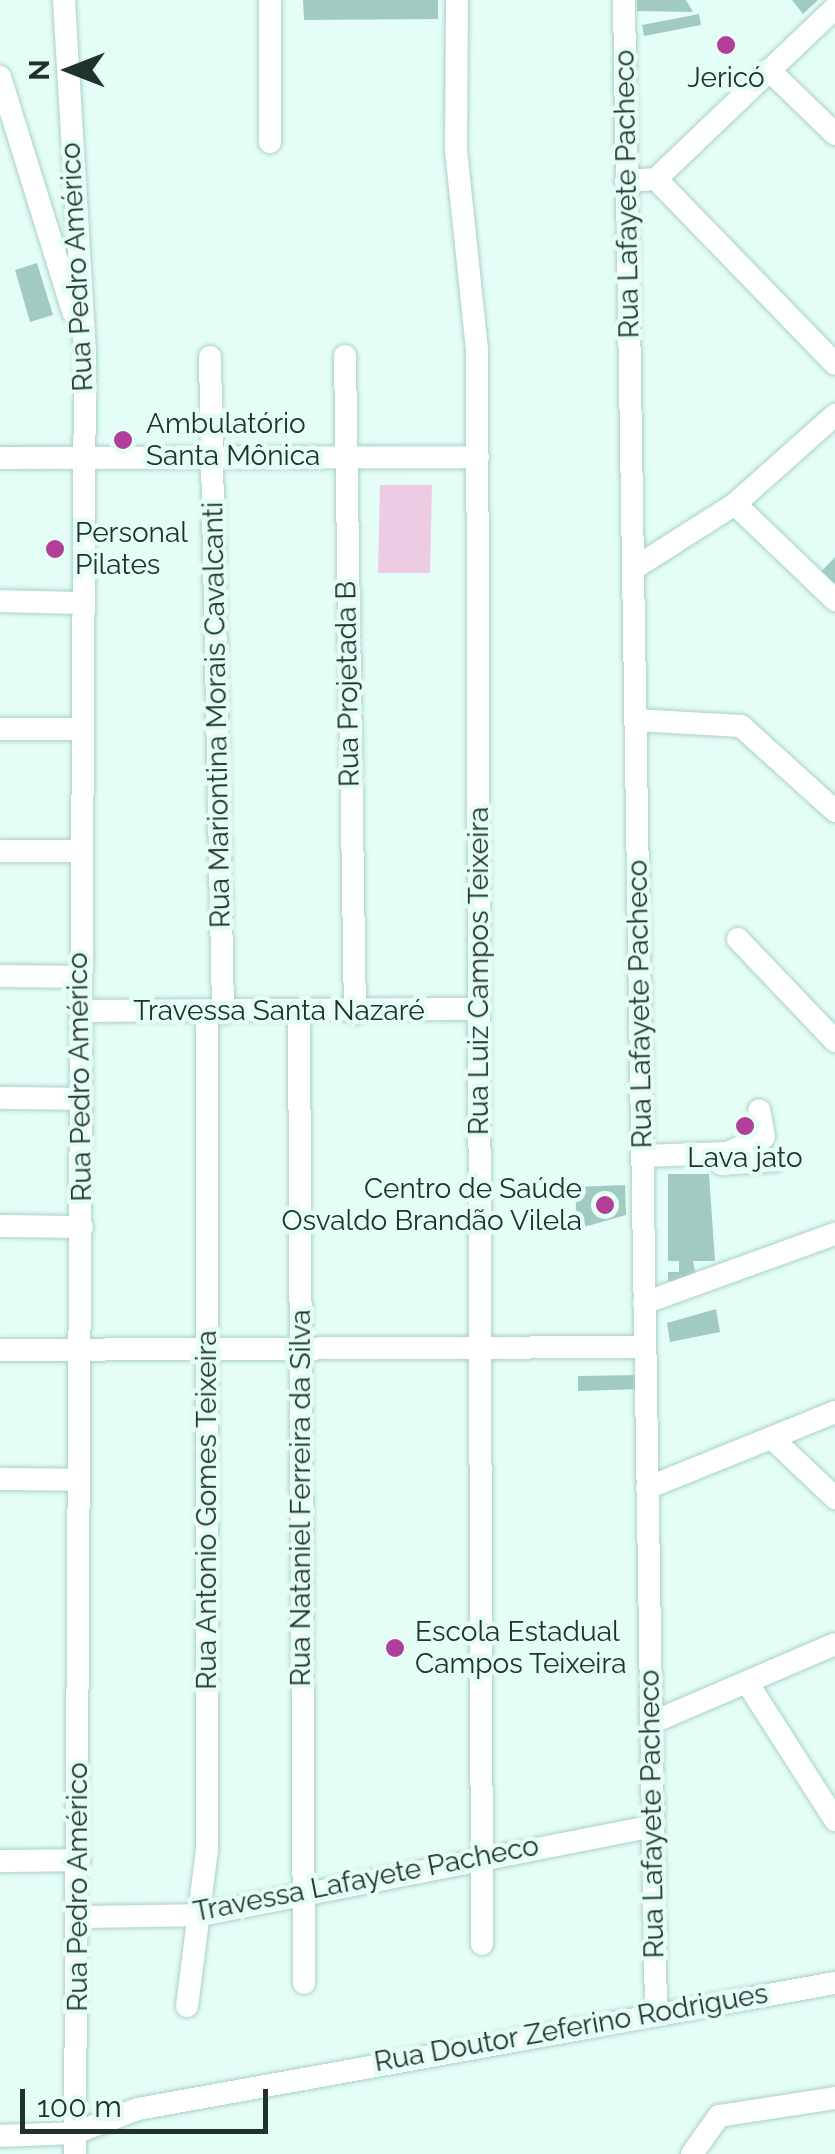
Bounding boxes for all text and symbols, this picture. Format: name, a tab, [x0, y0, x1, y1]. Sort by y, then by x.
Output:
north arrow	[20, 20, 120, 120]
marker: Jericó	[715, 34, 737, 56]
street label: Rua Lafayete Pacheco	[608, 49, 646, 339]
text: N	[23, 59, 56, 81]
place label: Jericó	[687, 61, 765, 95]
street label: Rua Pedro Américo	[54, 141, 100, 393]
place label: Ambulatório Santa Mônica	[146, 407, 320, 473]
marker: Ambulatório Santa Mônica	[110, 427, 136, 453]
street label: Rua Mariontina Morais Cavalcanti	[196, 502, 238, 928]
place label: Personal Pilates	[75, 516, 188, 582]
marker: Personal Pilates	[44, 538, 66, 560]
street label: Rua Projetada B	[329, 581, 367, 787]
street label: Rua Luiz Campos Teixeira	[462, 806, 496, 1136]
street label: Rua Lafayete Pacheco	[621, 859, 659, 1149]
street label: Rua Pedro Américo	[61, 952, 99, 1202]
street label: Travessa Santa Nazaré	[133, 994, 425, 1028]
marker: Lava jato	[734, 1115, 756, 1137]
place label: Lava jato	[687, 1141, 803, 1175]
place label: Centro de Saúde Osvaldo Brandão Vilela	[281, 1172, 582, 1238]
marker: Centro de Saúde Osvaldo Brandão Vilela	[592, 1192, 618, 1218]
street label: Rua Nataniel Ferreira da Silva	[284, 1309, 318, 1687]
street label: Rua Antonio Gomes Teixeira	[190, 1329, 224, 1691]
place label: Escola Estadual Campos Teixeira	[415, 1615, 627, 1681]
marker: Escola Estadual Campos Teixeira	[384, 1637, 406, 1659]
street label: Rua Lafayete Pacheco	[633, 1669, 671, 1959]
street label: Rua Pedro Américo	[61, 1762, 95, 2012]
street label: Travessa Lafayete Pacheco	[190, 1829, 542, 1929]
street label: Rua Doutor Zeferino Rodrigues	[371, 1977, 771, 2079]
scale bar	[25, 2069, 272, 2131]
text: 100 m	[37, 2089, 122, 2124]

